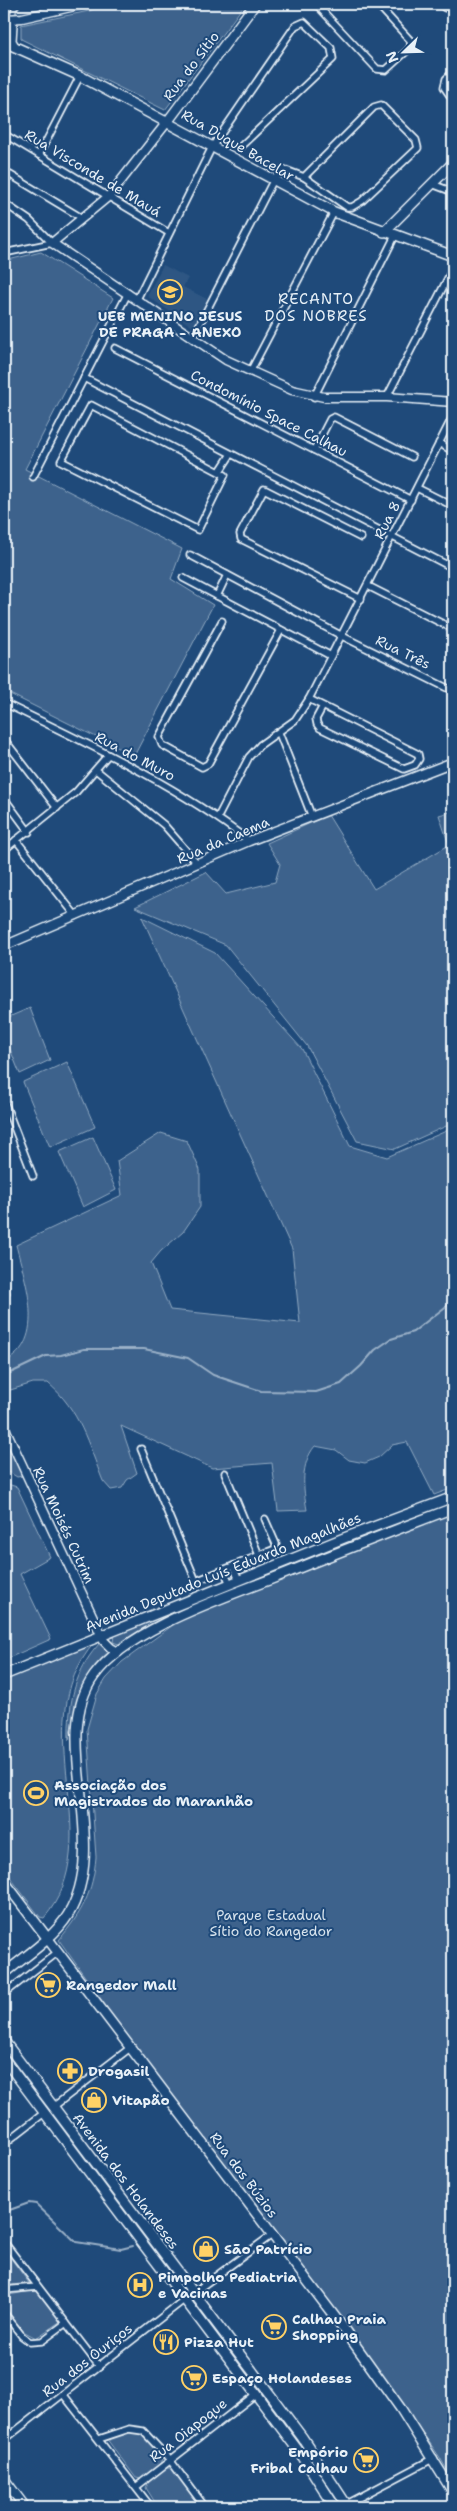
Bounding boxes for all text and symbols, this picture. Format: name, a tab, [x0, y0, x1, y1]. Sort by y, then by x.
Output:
street label: Rua do Sítio	[159, 28, 223, 104]
north arrow	[380, 28, 430, 78]
text: N	[382, 48, 402, 66]
street label: Rua Duque Bacelar	[178, 105, 298, 185]
street label: Rua Visconde de Mauá	[22, 125, 165, 221]
school or university icon: UEB MENINO JESUS DE PRAGA - ANEXO	[157, 279, 183, 305]
district label: RECANTO DOS NOBRES	[264, 289, 368, 326]
place label: UEB MENINO JESUS DE PRAGA - ANEXO	[98, 307, 242, 341]
street label: Condomínio Space Calhau	[188, 366, 350, 460]
street label: Rua 8	[370, 498, 404, 542]
street label: Rua Três	[373, 631, 433, 673]
street label: Rua do Muro	[92, 727, 178, 785]
street label: Rua da Caema	[174, 812, 272, 868]
street label: Rua Moisés Cutrim	[29, 1464, 99, 1586]
street label: Avenida Deputado Luís Eduardo Magalhães	[82, 1508, 364, 1636]
place label: Associação dos Magistrados do Maranhão	[54, 1776, 253, 1810]
sports icon: Associação dos Magistrados do Maranhão	[23, 1780, 49, 1806]
park label: Parque Estadual Sítio do Rangedor	[210, 1906, 333, 1940]
supermarket icon: Rangedor Mall	[35, 1972, 61, 1998]
place label: Rangedor Mall	[66, 1976, 177, 1994]
pharmacy icon: Drogasil	[57, 2058, 83, 2084]
place label: Drogasil	[88, 2062, 149, 2080]
shop icon: Vitapão	[81, 2087, 107, 2113]
place label: Vitapão	[112, 2091, 170, 2109]
street label: Avenida dos Holandeses	[69, 2109, 183, 2253]
street label: Rua dos Búzios	[206, 2129, 282, 2221]
shop icon: São Patrício	[193, 2236, 219, 2262]
place label: São Patrício	[224, 2240, 312, 2258]
place label: Pimpolho Pediatria e Vacinas	[158, 2268, 298, 2302]
hospital icon: Pimpolho Pediatria e Vacinas	[127, 2272, 153, 2298]
place label: Calhau Praia Shopping	[292, 2310, 386, 2344]
supermarket icon: Calhau Praia Shopping	[261, 2314, 287, 2340]
street label: Rua dos Ouriços	[38, 2319, 136, 2401]
restaurant icon: Pizza Hut	[153, 2329, 179, 2355]
place label: Pizza Hut	[184, 2333, 254, 2351]
supermarket icon: Espaço Holandeses	[181, 2365, 207, 2391]
place label: Espaço Holandeses	[212, 2369, 352, 2387]
street label: Rua Oiapoque	[146, 2394, 231, 2466]
place label: Empório Fribal Calhau	[250, 2443, 348, 2477]
supermarket icon: Empório Fribal Calhau	[353, 2447, 379, 2473]

